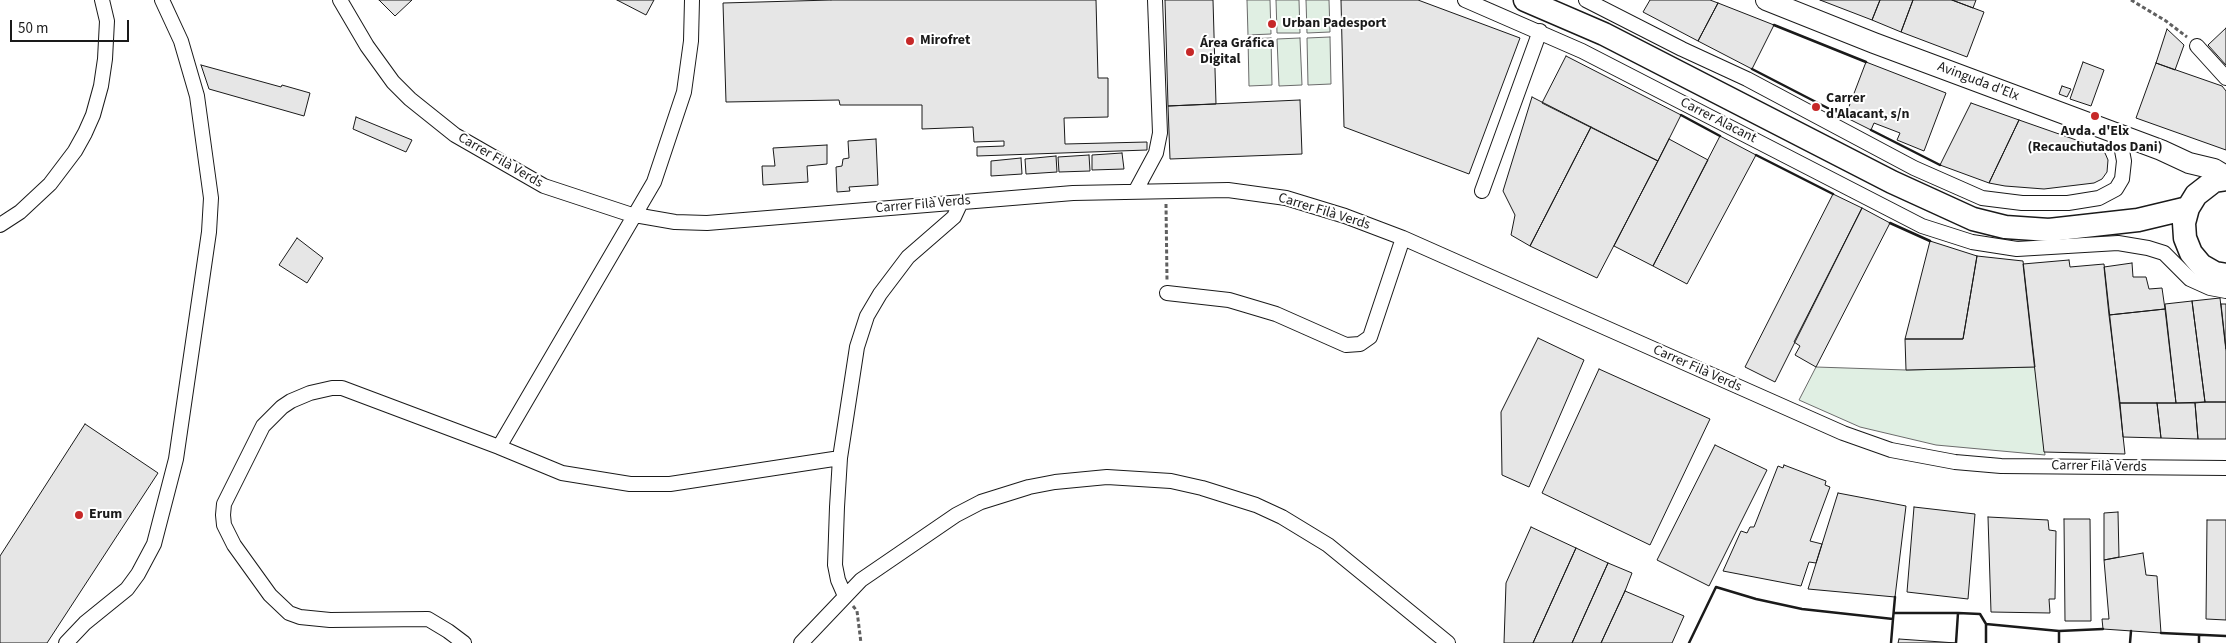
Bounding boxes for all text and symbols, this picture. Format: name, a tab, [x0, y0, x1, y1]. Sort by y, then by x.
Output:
scale bar	[12, 10, 131, 42]
place label: Urban Padesport	[1282, 16, 1386, 32]
text: 50 m	[18, 18, 48, 39]
marker: Urban Padesport	[1266, 18, 1278, 30]
place label: Mirofret	[920, 33, 970, 49]
marker: Mirofret	[904, 35, 916, 47]
place label: Área Gráfica Digital	[1200, 36, 1275, 68]
marker: Área Gráfica Digital	[1184, 46, 1196, 58]
street label: Avinguda d'Elx	[1935, 59, 2021, 105]
place label: Carrer d'Alacant, s/n	[1826, 91, 1910, 124]
street label: Carrer Alacant	[1677, 95, 1759, 147]
marker: Carrer d'Alacant, s/n	[1810, 101, 1822, 113]
marker: Avda. d'Elx (Recauchutados Dani)	[2089, 110, 2101, 122]
place label: Avda. d'Elx (Recauchutados Dani)	[2028, 124, 2162, 156]
street label: Carrer Filà Verds	[455, 130, 545, 192]
street label: Carrer Filà Verds	[1276, 190, 1372, 234]
street label: Carrer Filà Verds	[875, 192, 971, 218]
street label: Carrer Filà Verds	[1650, 342, 1744, 396]
street label: Carrer Filà Verds	[2051, 458, 2147, 476]
place label: Erum	[89, 507, 122, 523]
marker: Erum	[73, 509, 85, 521]

